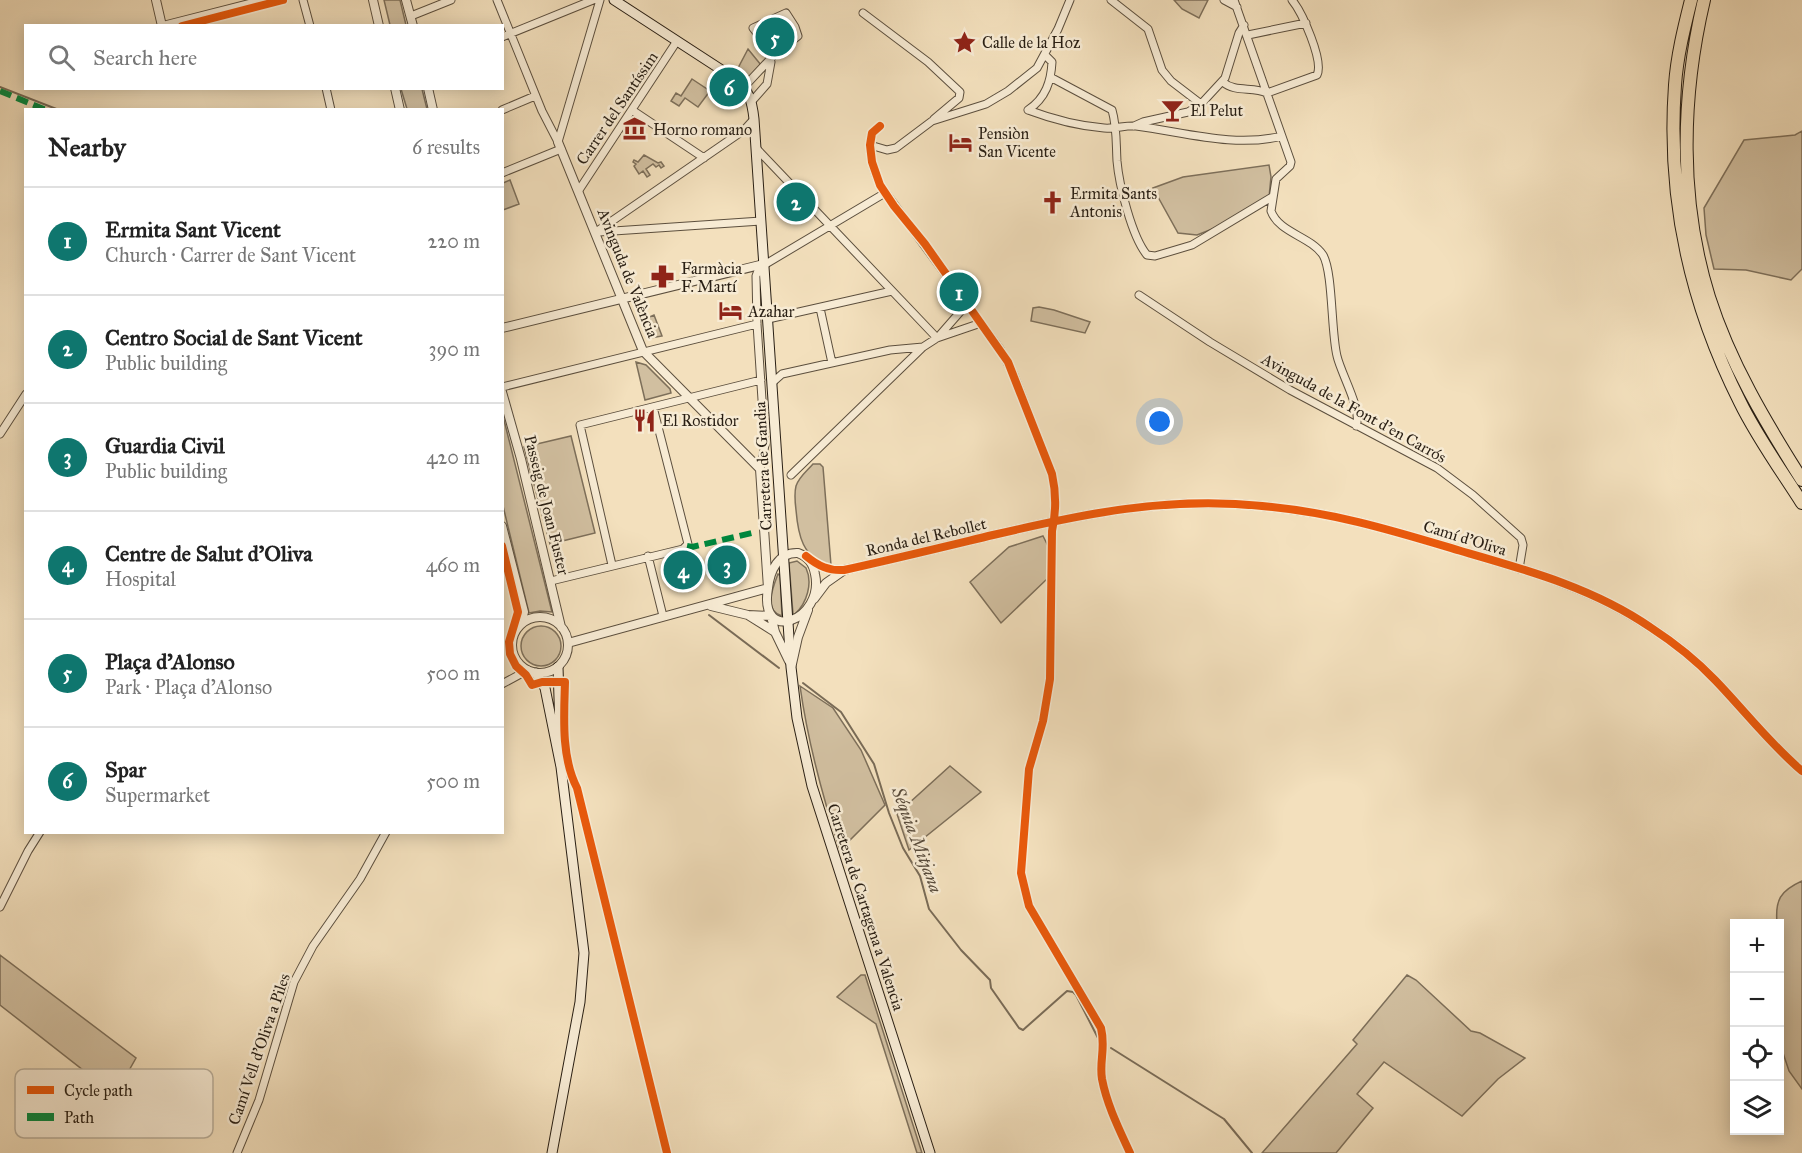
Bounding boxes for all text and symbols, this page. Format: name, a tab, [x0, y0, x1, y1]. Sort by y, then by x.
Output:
pin: 5	[756, 15, 794, 60]
search box	[24, 24, 504, 90]
place icon: Calle de la Hoz	[951, 29, 977, 55]
place label: Calle de la Hoz	[982, 33, 1081, 52]
icon: search	[45, 41, 78, 74]
text: Search here	[93, 44, 197, 71]
street label: Carrer del Santíssim	[572, 47, 662, 168]
pin: 6	[710, 64, 748, 110]
bar icon: El Pelut	[1159, 97, 1185, 123]
place label: El Pelut	[1190, 101, 1243, 120]
museum icon: Horno romano	[622, 116, 648, 142]
place label: Horno romano	[653, 120, 752, 139]
place label: Pensiòn San Vicente	[978, 124, 1056, 161]
hotel icon: Pensiòn San Vicente	[947, 129, 973, 155]
text: Nearby	[48, 131, 126, 163]
text: 6 results	[412, 135, 480, 159]
pin: 2	[776, 180, 816, 224]
place label: Ermita Sants Antonis	[1069, 184, 1157, 221]
church icon: Ermita Sants Antonis	[1039, 189, 1065, 215]
street label: Avinguda de València	[592, 205, 663, 341]
text: Ermita Sant Vicent	[105, 216, 281, 243]
text: 1	[64, 229, 71, 253]
text: 220 m	[428, 229, 480, 253]
text: Church · Carrer de Sant Vicent	[105, 243, 356, 267]
place label: Farmàcia F. Martí	[681, 259, 742, 296]
pharmacy icon: Farmàcia F. Martí	[650, 264, 676, 290]
pin: 1	[940, 270, 978, 314]
hotel icon: Azahar	[717, 298, 743, 324]
place label: Azahar	[747, 302, 795, 321]
text: Centro Social de Sant Vicent	[105, 324, 363, 351]
text: 2	[63, 337, 72, 361]
text: 390 m	[429, 337, 480, 361]
street label: Avinguda de la Font d'en Carrós	[1257, 349, 1450, 468]
text: Public building	[105, 351, 227, 375]
street label: Carretera de Gandia	[750, 401, 776, 531]
restaurant icon: El Rostidor	[631, 407, 657, 433]
your location	[1145, 407, 1174, 436]
place label: El Rostidor	[662, 411, 739, 430]
text: Guardia Civil	[105, 432, 225, 459]
street label: Passeig de Joan Fuster	[519, 433, 574, 577]
text: 3	[64, 445, 72, 469]
text: 420 m	[426, 445, 480, 469]
text: Public building	[105, 459, 227, 483]
street label: Ronda del Rebollet	[864, 514, 989, 560]
street label: Camí d’Oliva	[1421, 516, 1509, 560]
text: Centre de Salut d'Oliva	[105, 540, 313, 567]
pin: 3	[708, 542, 746, 588]
pin: 4	[664, 548, 702, 592]
text: 4	[62, 553, 73, 577]
text: 460 m	[426, 553, 480, 577]
text: Hospital	[105, 567, 176, 591]
text: Plaça d'Alonso	[105, 648, 235, 675]
text: 5	[63, 661, 72, 685]
text: 500 m	[426, 661, 480, 685]
text: Park · Plaça d'Alonso	[105, 675, 272, 699]
text: Spar	[105, 756, 146, 783]
text: 6	[62, 769, 73, 793]
text: 500 m	[426, 769, 480, 793]
text: Supermarket	[105, 783, 210, 807]
water label: Séquia Mitjana	[886, 783, 947, 896]
street label: Carretera de Cartagena a Valencia	[823, 801, 909, 1013]
map controls	[1730, 919, 1784, 1135]
button: +	[1730, 919, 1784, 973]
street label: Camí Vell d'Oliva a Piles	[224, 971, 294, 1127]
button: −	[1730, 973, 1784, 1027]
button: locate	[1730, 1027, 1784, 1081]
legend	[15, 1069, 213, 1138]
text: Cycle path	[64, 1081, 133, 1100]
button: layers	[1730, 1081, 1784, 1135]
text: Path	[64, 1108, 94, 1127]

